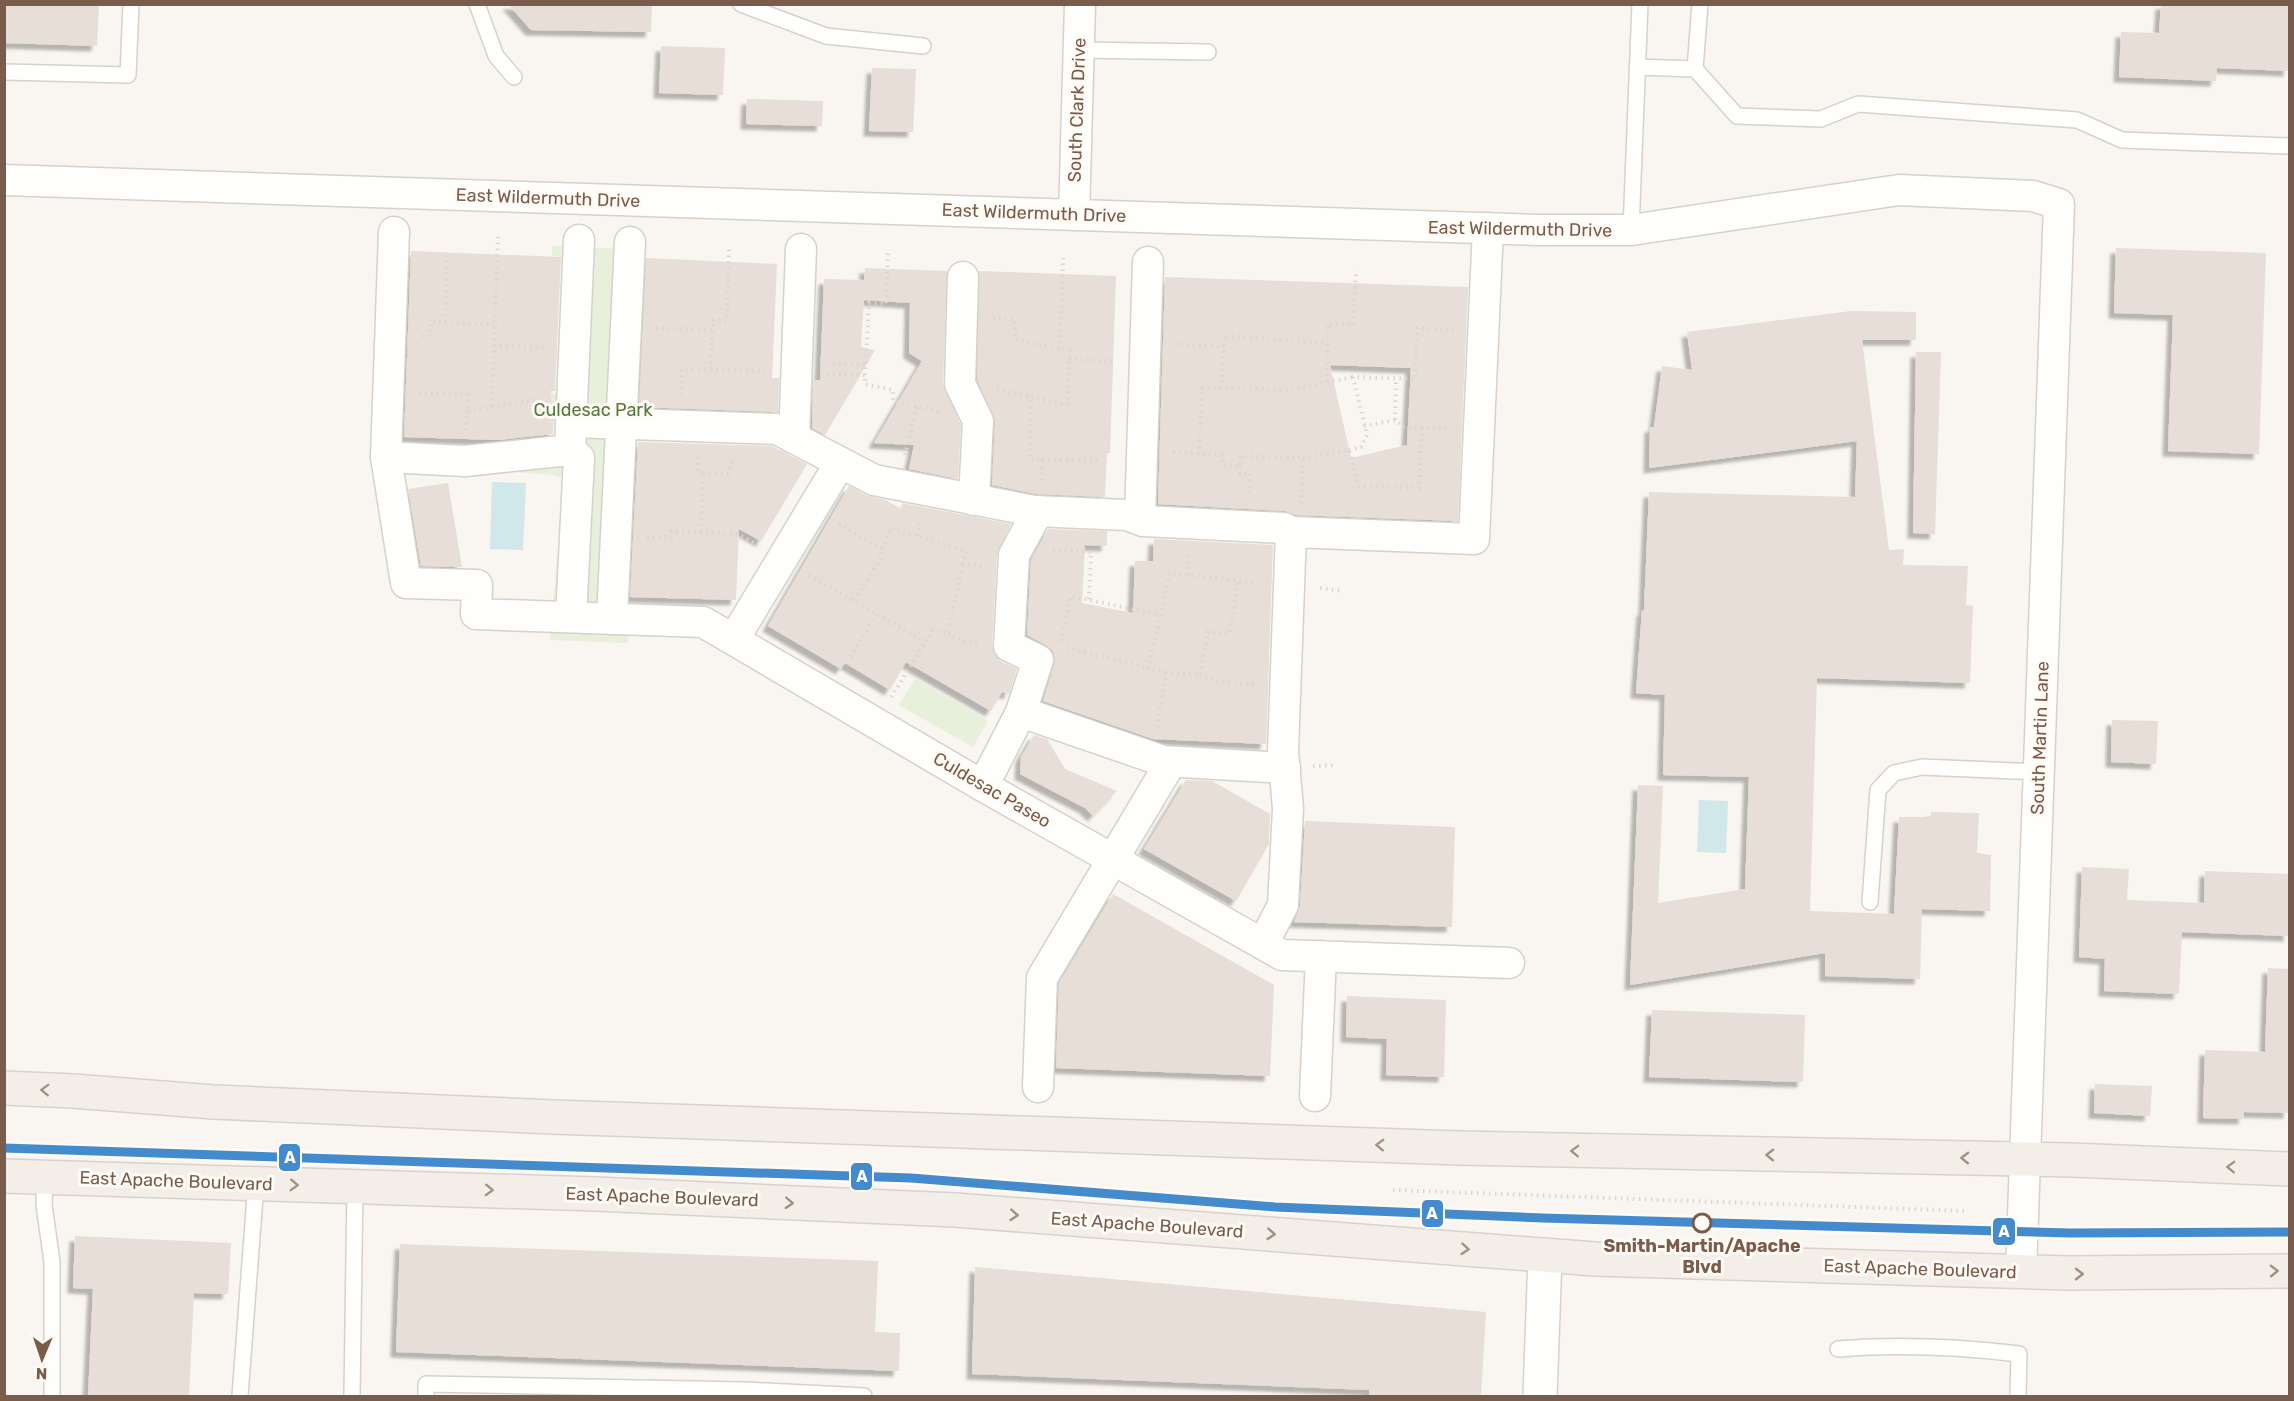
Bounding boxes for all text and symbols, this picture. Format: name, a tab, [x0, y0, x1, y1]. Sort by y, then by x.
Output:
street label: South Clark Drive	[1063, 37, 1091, 183]
street label: East Wildermuth Drive	[455, 184, 641, 212]
street label: East Wildermuth Drive	[941, 199, 1127, 227]
street label: East Wildermuth Drive	[1428, 216, 1612, 242]
park label: Culdesac Park	[534, 399, 653, 421]
street label: South Martin Lane	[2026, 661, 2054, 815]
street label: Culdesac Paseo	[929, 747, 1055, 833]
one-way arrow	[41, 1084, 50, 1096]
one-way arrow	[1376, 1139, 1385, 1152]
line badge: A	[278, 1143, 301, 1172]
one-way arrow	[1571, 1145, 1580, 1158]
text: A	[284, 1148, 296, 1167]
one-way arrow	[1766, 1149, 1775, 1161]
one-way arrow	[1961, 1151, 1970, 1164]
one-way arrow	[2227, 1160, 2236, 1173]
line badge: A	[850, 1162, 873, 1191]
street label: East Apache Boulevard	[79, 1167, 273, 1195]
text: A	[856, 1167, 868, 1186]
one-way arrow	[289, 1178, 298, 1191]
street label: East Apache Boulevard	[565, 1183, 759, 1211]
one-way arrow	[484, 1184, 493, 1197]
one-way arrow	[784, 1196, 793, 1209]
line badge: A	[1421, 1199, 1444, 1228]
text: A	[1426, 1204, 1438, 1223]
street label: East Apache Boulevard	[1050, 1207, 1244, 1243]
one-way arrow	[1009, 1208, 1018, 1221]
marker: Smith-Martin/Apache Blvd	[1692, 1213, 1712, 1233]
line badge: A	[1992, 1217, 2016, 1246]
text: A	[1998, 1222, 2010, 1241]
one-way arrow	[1267, 1227, 1276, 1240]
place label: Smith-Martin/Apache Blvd	[1603, 1235, 1801, 1278]
one-way arrow	[1461, 1242, 1470, 1255]
street label: East Apache Boulevard	[1823, 1255, 2017, 1283]
one-way arrow	[2270, 1265, 2279, 1277]
one-way arrow	[2075, 1267, 2084, 1280]
north arrow	[12, 1329, 72, 1389]
text: N	[35, 1364, 48, 1383]

